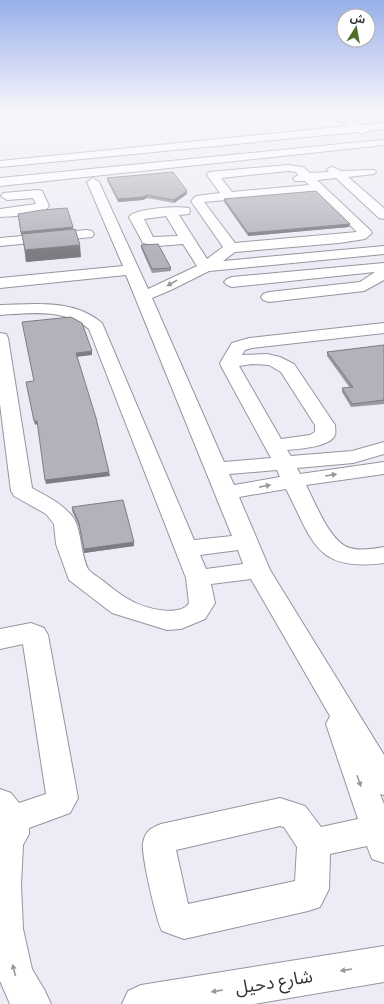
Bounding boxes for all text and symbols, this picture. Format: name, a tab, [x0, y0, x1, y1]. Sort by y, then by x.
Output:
north arrow	[336, 8, 376, 48]
text: ش	[349, 10, 367, 26]
one-way arrow	[166, 280, 178, 287]
one-way arrow	[325, 472, 338, 478]
one-way arrow	[259, 483, 271, 489]
one-way arrow	[356, 775, 362, 787]
one-way arrow	[10, 964, 16, 976]
street label: شارع دحيل	[234, 965, 315, 1002]
one-way arrow	[339, 967, 352, 973]
one-way arrow	[211, 989, 223, 995]

